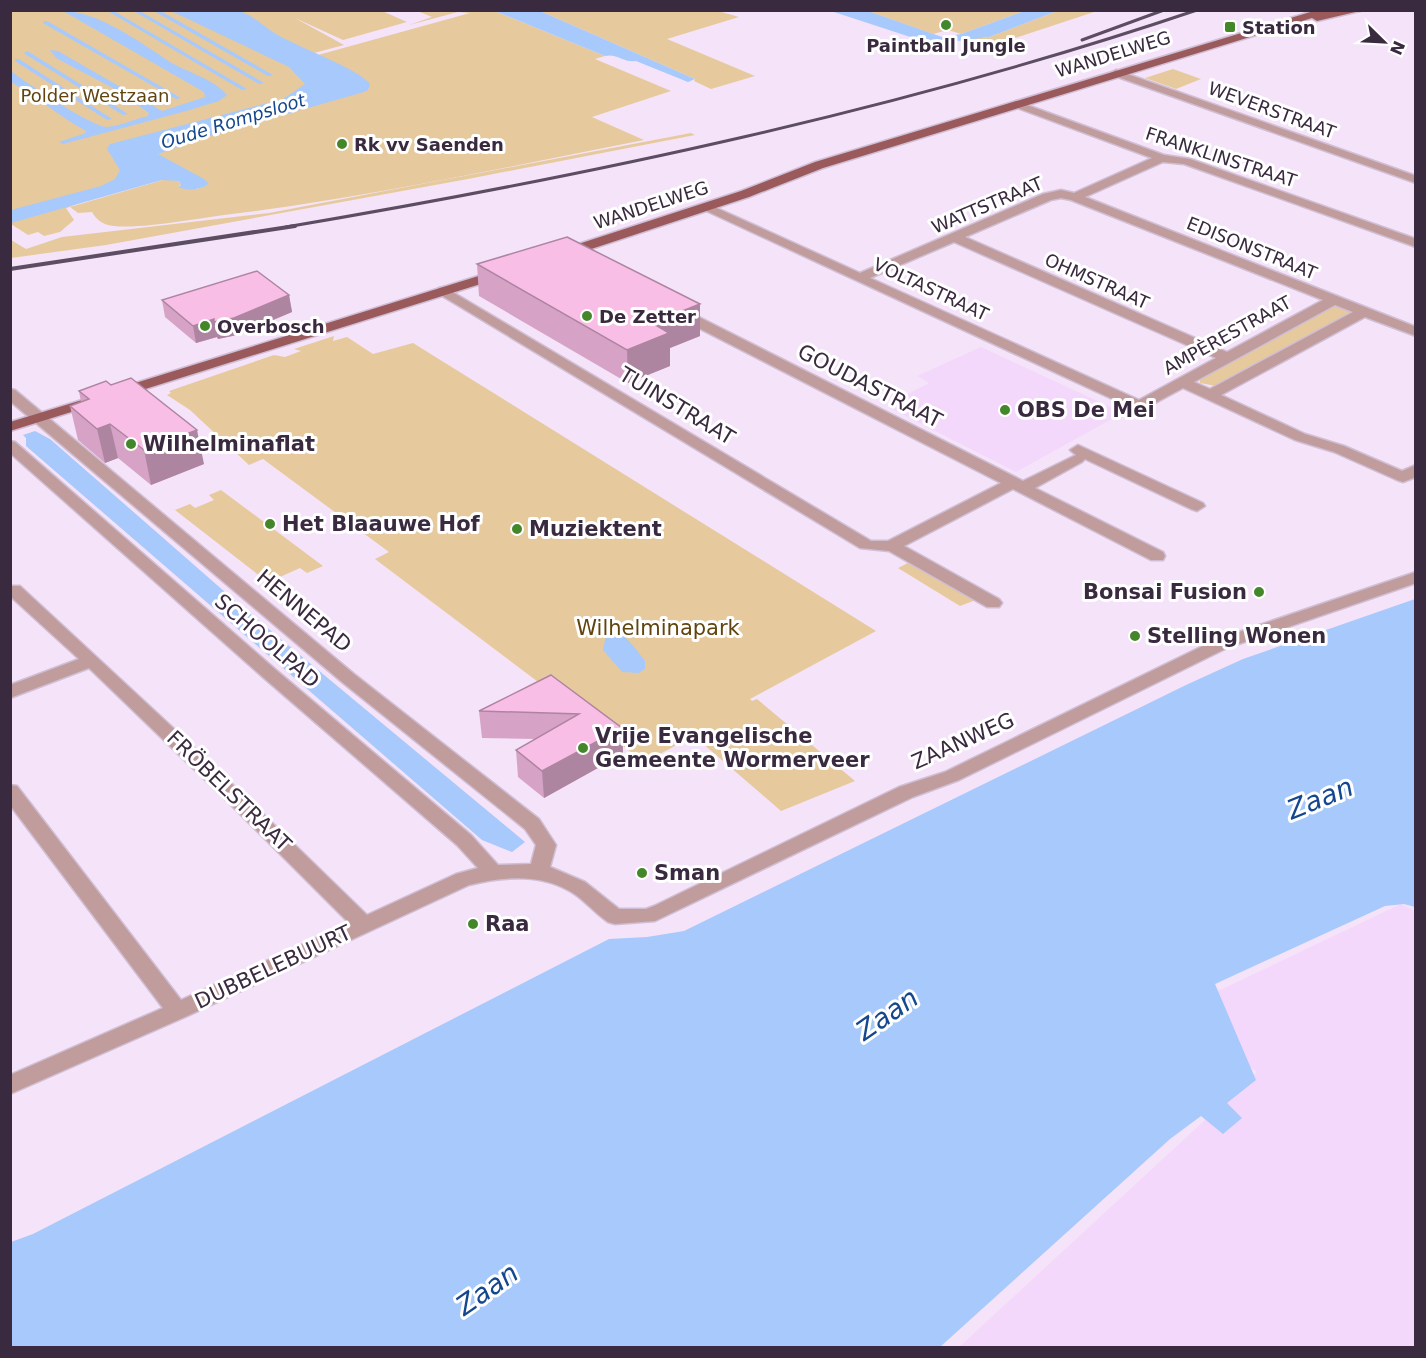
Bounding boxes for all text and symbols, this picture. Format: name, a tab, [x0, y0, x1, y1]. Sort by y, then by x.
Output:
north arrow	[1354, 12, 1414, 72]
place label: Station	[1242, 17, 1316, 38]
marker: Paintball Jungle	[939, 18, 953, 32]
marker: Station	[1223, 20, 1237, 34]
street label: WANDELWEG	[1053, 27, 1173, 81]
place label: Paintball Jungle	[866, 35, 1026, 56]
text: N	[1386, 38, 1409, 58]
street label: WEVERSTRAAT	[1205, 77, 1340, 143]
park label: Polder Westzaan	[20, 85, 170, 106]
water label: Oude Rompsloot	[158, 89, 309, 153]
street label: FRANKLINSTRAAT	[1143, 123, 1300, 192]
place label: Rk vv Saenden	[354, 134, 504, 155]
marker: Rk vv Saenden	[335, 137, 349, 151]
street label: WATTSTRAAT	[928, 172, 1046, 238]
street label: WANDELWEG	[591, 177, 711, 233]
street label: EDISONSTRAAT	[1184, 212, 1321, 284]
street label: OHMSTRAAT	[1041, 249, 1153, 314]
street label: VOLTASTRAAT	[870, 253, 993, 325]
street label: AMPÈRESTRAAT	[1159, 291, 1295, 379]
place label: De Zetter	[599, 306, 696, 327]
marker: De Zetter	[580, 309, 594, 323]
place label: Overbosch	[217, 316, 325, 337]
marker: Overbosch	[198, 319, 212, 333]
street label: GOUDASTRAAT	[794, 339, 946, 433]
street label: TUINSTRAAT	[614, 362, 739, 450]
place label: OBS De Mei	[1017, 398, 1155, 422]
marker: OBS De Mei	[998, 403, 1012, 417]
place label: Wilhelminaflat	[143, 432, 315, 456]
marker: Wilhelminaflat	[124, 437, 138, 451]
place label: Het Blaauwe Hof	[282, 512, 481, 536]
marker: Het Blaauwe Hof	[263, 517, 277, 531]
place label: Muziektent	[529, 517, 662, 541]
marker: Muziektent	[510, 522, 524, 536]
street label: HENNEPAD	[252, 565, 356, 657]
place label: Bonsai Fusion	[1083, 580, 1247, 604]
marker: Bonsai Fusion	[1252, 585, 1266, 599]
street label: SCHOOLPAD	[210, 589, 324, 693]
park label: Wilhelminapark	[576, 616, 741, 640]
place label: Stelling Wonen	[1147, 624, 1326, 648]
marker: Stelling Wonen	[1128, 629, 1142, 643]
street label: ZAANWEG	[908, 708, 1018, 774]
place label: Vrije Evangelische Gemeente Wormerveer	[595, 724, 870, 772]
street label: FRÖBELSTRAAT	[162, 725, 297, 856]
marker: Vrije Evangelische Gemeente Wormerveer	[576, 741, 590, 755]
water label: Zaan	[1281, 771, 1358, 826]
place label: Sman	[654, 861, 720, 885]
marker: Sman	[635, 866, 649, 880]
place label: Raa	[485, 912, 530, 936]
marker: Raa	[466, 917, 480, 931]
street label: DUBBELEBUURT	[191, 920, 355, 1014]
water label: Zaan	[849, 982, 924, 1047]
water label: Zaan	[449, 1257, 524, 1322]

